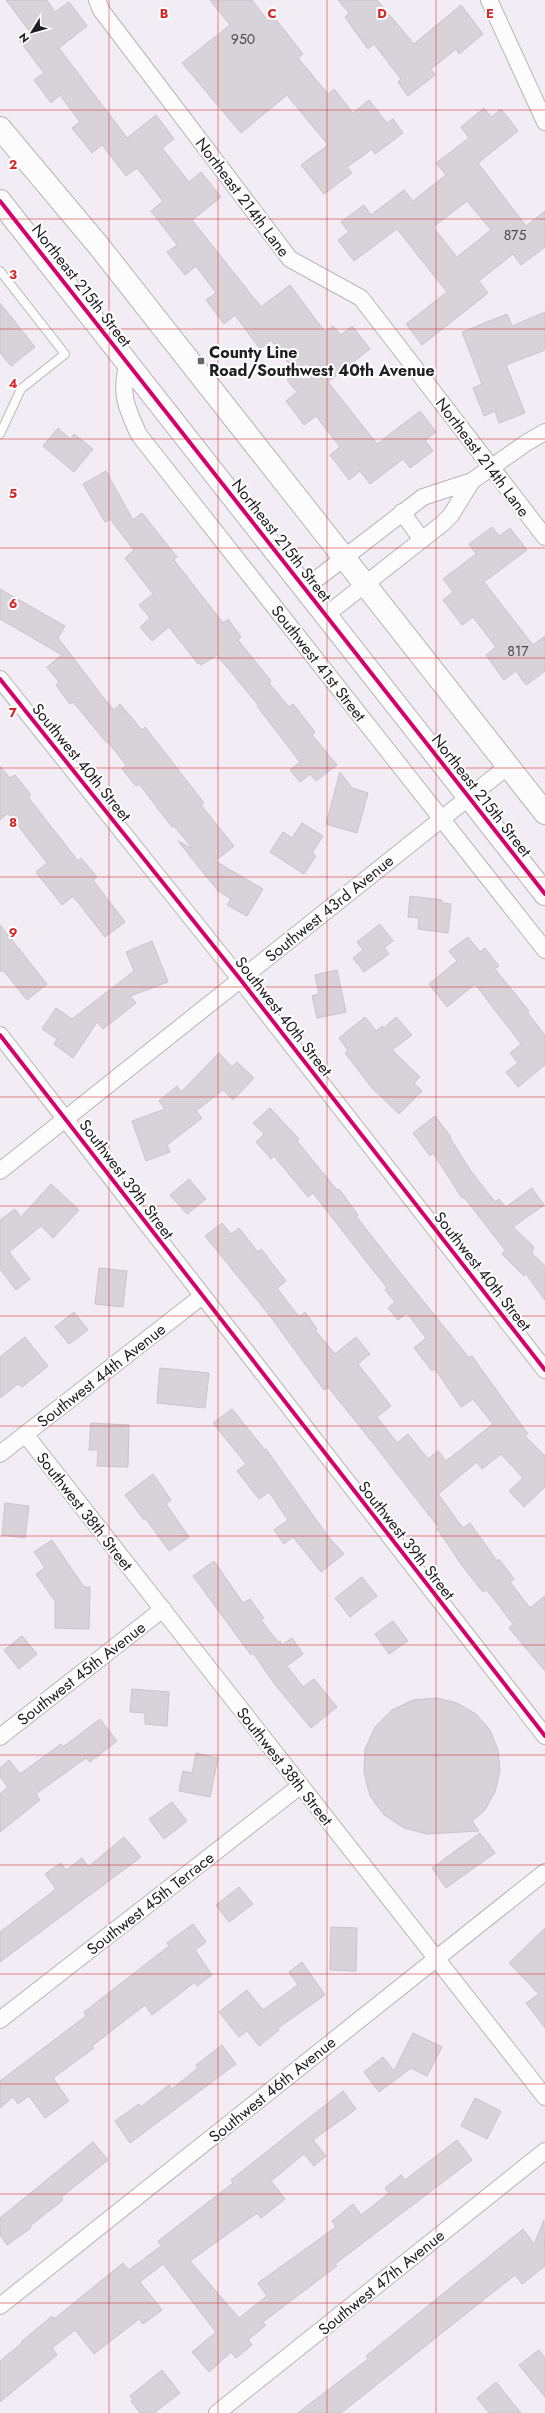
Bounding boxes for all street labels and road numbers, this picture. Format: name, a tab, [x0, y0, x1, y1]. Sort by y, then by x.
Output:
street label: Northeast 214th Lane	[190, 133, 295, 262]
street label: Northeast 215th Street	[26, 219, 137, 352]
street label: Northeast 214th Lane	[430, 393, 535, 522]
street label: Northeast 215th Street	[226, 474, 337, 607]
street label: Southwest 41st Street	[266, 600, 371, 726]
street label: Southwest 40th Street	[27, 698, 137, 826]
street label: Northeast 215th Street	[426, 729, 537, 862]
street label: Southwest 43rd Avenue	[260, 849, 398, 967]
street label: Southwest 40th Street	[230, 952, 338, 1081]
street label: Southwest 39th Street	[74, 1114, 180, 1244]
street label: Southwest 40th Street	[429, 1207, 537, 1336]
street label: Southwest 44th Avenue	[32, 1318, 170, 1433]
street label: Southwest 38th Street	[31, 1447, 138, 1576]
street label: Southwest 39th Street	[353, 1476, 460, 1605]
street label: Southwest 45th Avenue	[12, 1616, 150, 1731]
street label: Southwest 38th Street	[231, 1702, 338, 1831]
street label: Southwest 45th Terrace	[82, 1846, 219, 1961]
street label: Southwest 46th Avenue	[204, 2031, 341, 2148]
street label: Southwest 47th Avenue	[313, 2224, 449, 2341]

